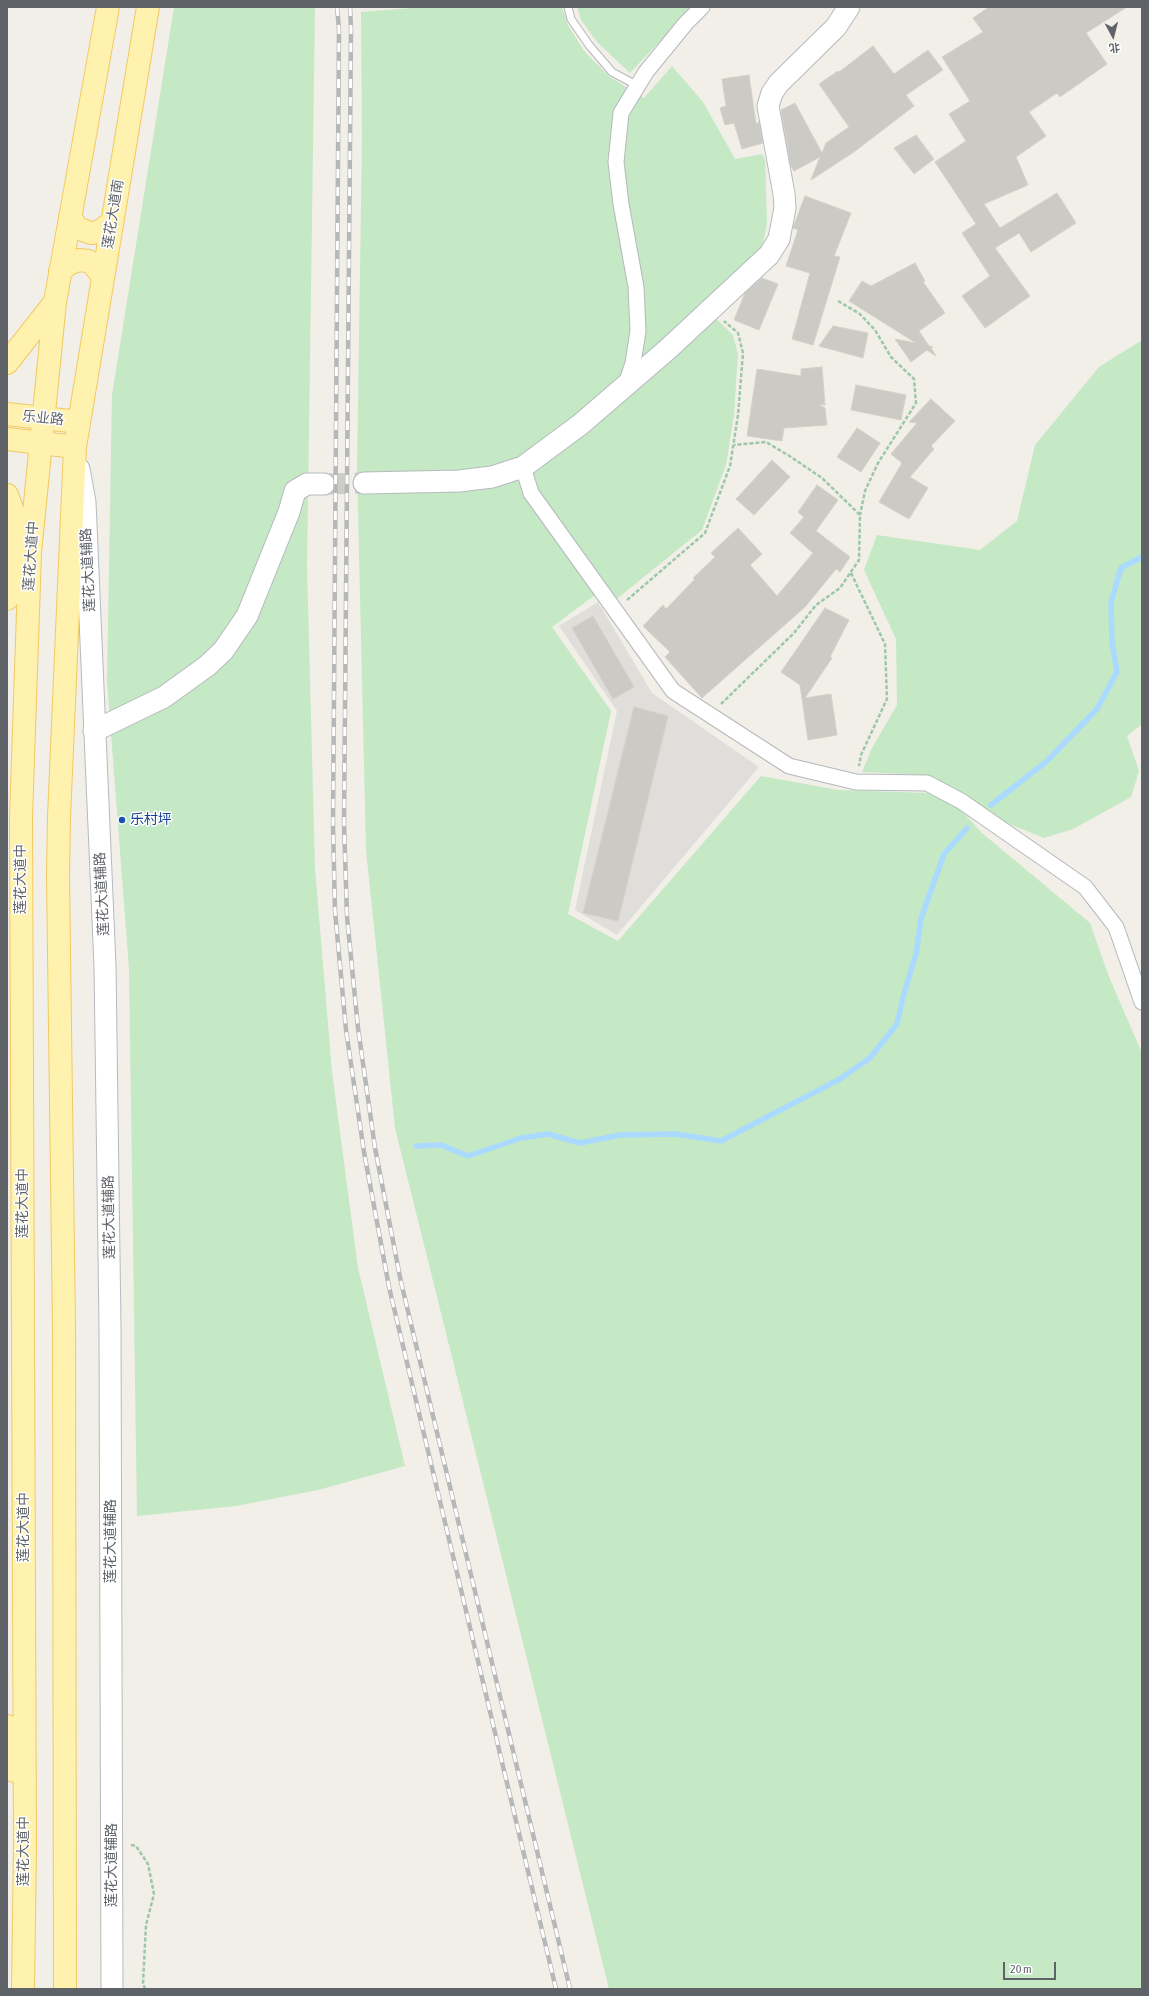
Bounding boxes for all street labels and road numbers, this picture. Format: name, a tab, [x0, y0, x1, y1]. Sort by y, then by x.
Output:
street label: 莲花大道南	[99, 178, 127, 250]
street label: 乐业路	[21, 407, 65, 429]
street label: 莲花大道中	[20, 520, 42, 592]
street label: 莲花大道辅路	[77, 528, 99, 612]
street label: 莲花大道中	[13, 844, 29, 914]
street label: 莲花大道辅路	[91, 852, 113, 936]
street label: 莲花大道中	[15, 1168, 31, 1238]
street label: 莲花大道辅路	[100, 1175, 118, 1259]
street label: 莲花大道中	[16, 1492, 32, 1562]
street label: 莲花大道辅路	[103, 1499, 119, 1583]
street label: 莲花大道中	[16, 1816, 32, 1886]
street label: 莲花大道辅路	[104, 1823, 120, 1907]

